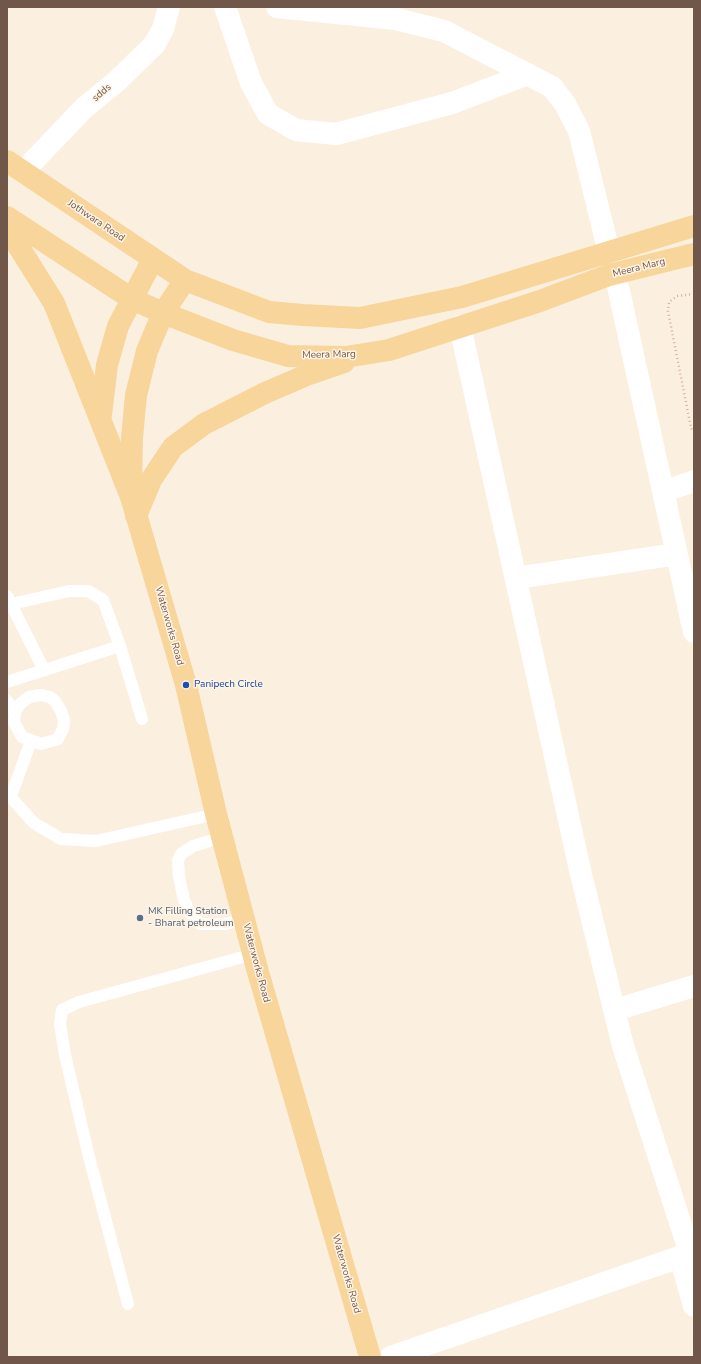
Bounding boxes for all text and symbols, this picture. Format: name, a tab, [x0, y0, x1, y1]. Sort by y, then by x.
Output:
street label: sdds	[90, 82, 114, 104]
street label: Jothwara Road	[65, 198, 127, 244]
street label: Meera Marg	[611, 256, 667, 280]
street label: Meera Marg	[302, 349, 356, 361]
street label: Waterworks Road	[152, 585, 186, 667]
place label: Panipech Circle	[194, 679, 263, 691]
marker: Panipech Circle	[181, 680, 191, 690]
place label: MK Filling Station - Bharat petroleum	[148, 906, 234, 930]
marker: MK Filling Station - Bharat petroleum	[135, 913, 145, 923]
street label: Waterworks Road	[240, 922, 272, 1004]
street label: Waterworks Road	[329, 1233, 363, 1315]

